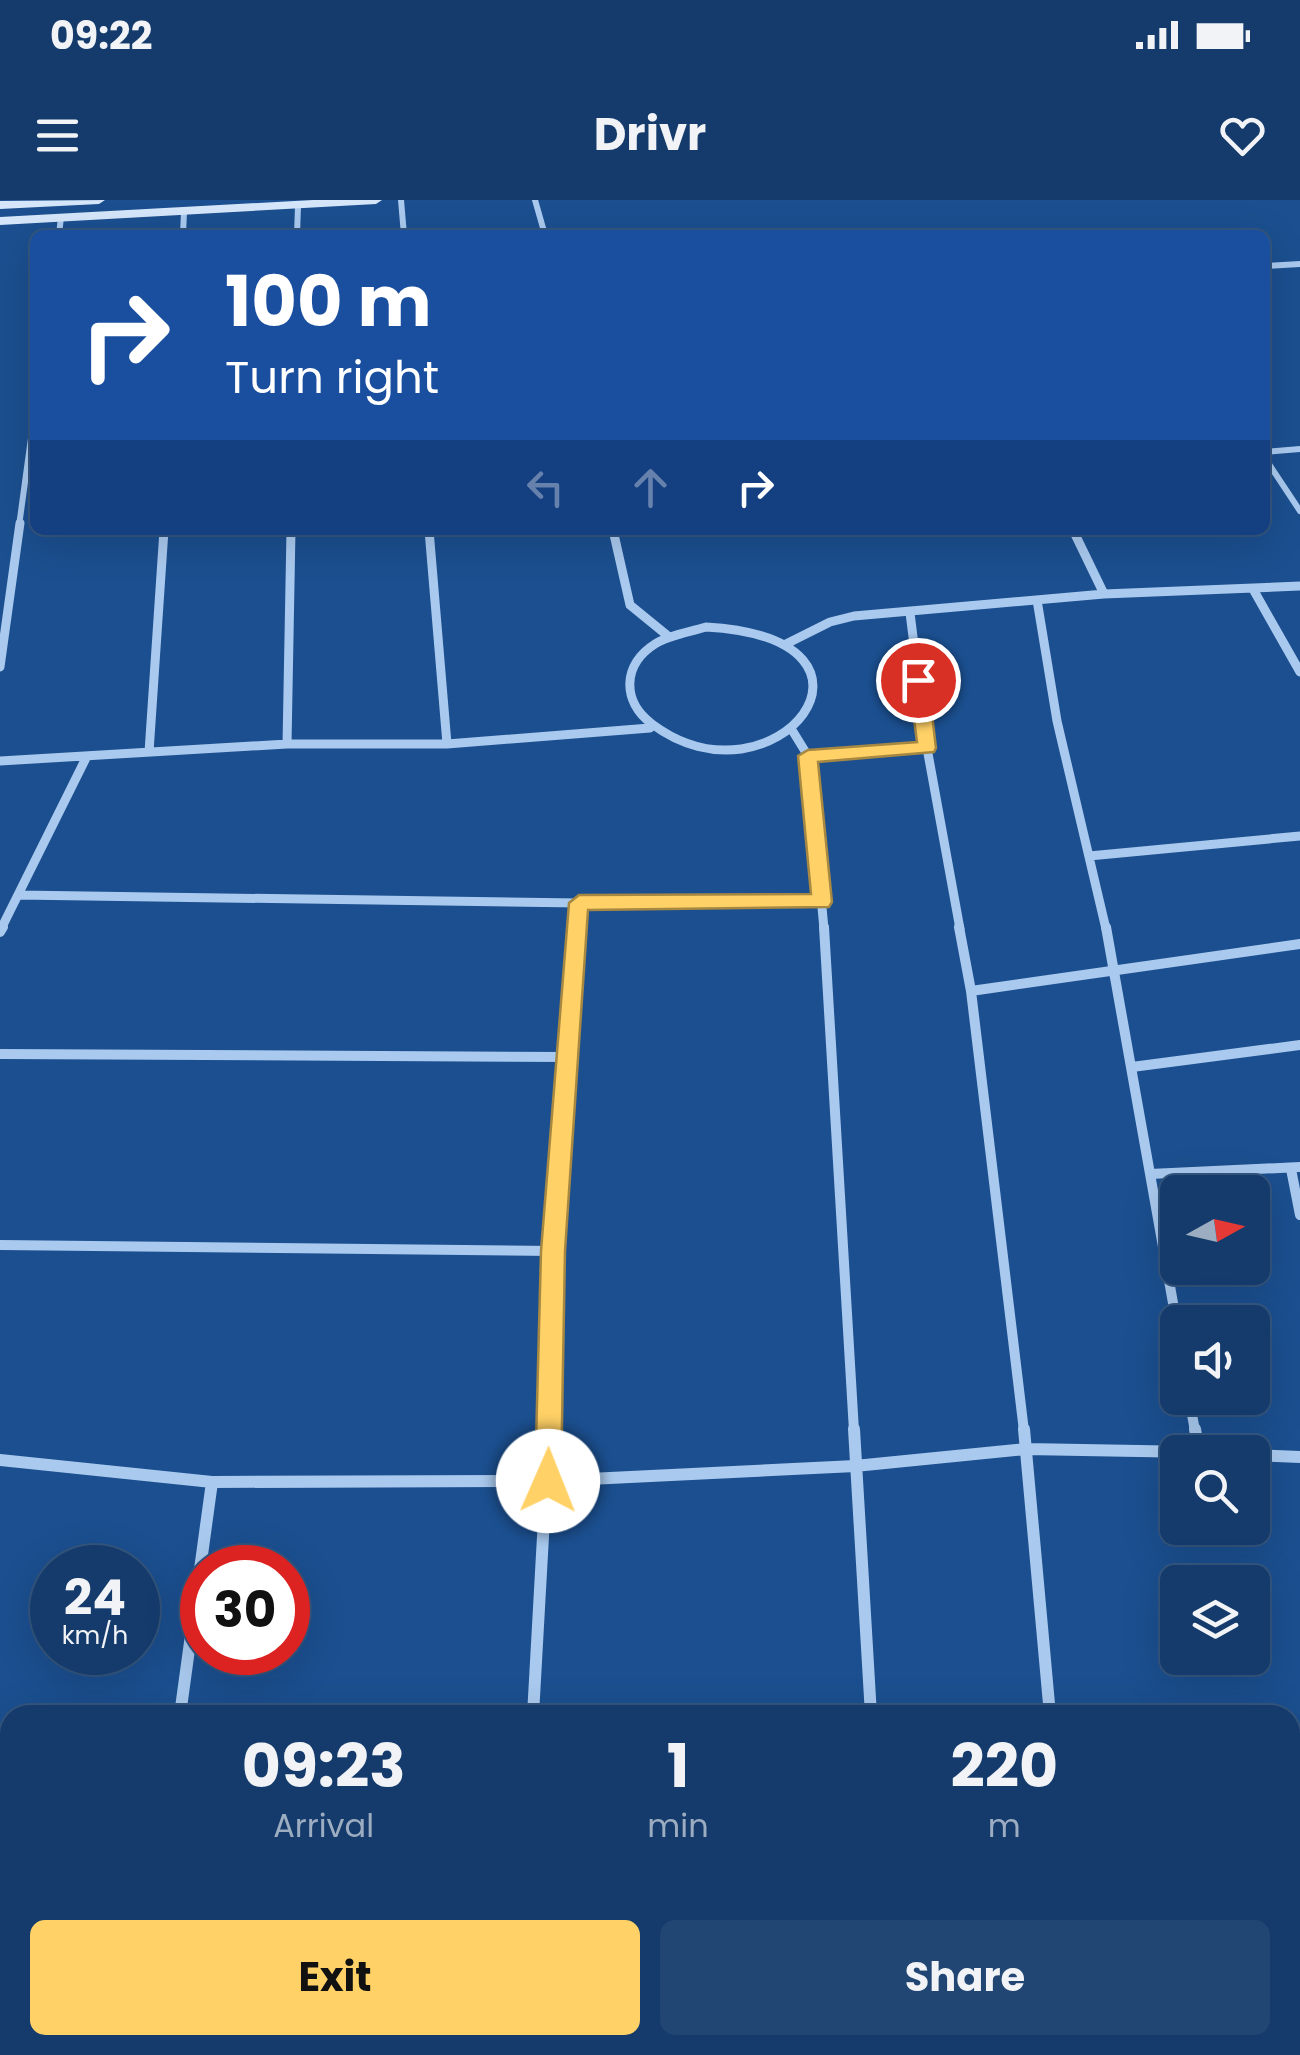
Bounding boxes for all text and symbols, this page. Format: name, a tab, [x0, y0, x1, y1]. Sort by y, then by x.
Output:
text: 09:22	[50, 9, 152, 62]
text: Drivr	[594, 103, 706, 166]
icon: menu	[30, 108, 85, 163]
icon: heart	[1215, 108, 1270, 163]
text: 100 m	[225, 252, 432, 351]
icon: right	[60, 270, 190, 400]
text: Turn right	[225, 346, 439, 409]
icon: left	[518, 460, 573, 515]
icon: ahead	[623, 460, 678, 515]
icon: right	[728, 460, 783, 515]
pin	[876, 638, 961, 723]
icon: arrive	[891, 653, 946, 708]
north arrow	[1160, 1175, 1270, 1285]
map controls	[1160, 1175, 1270, 1675]
button: sound	[1160, 1305, 1270, 1415]
position arrow	[496, 1429, 600, 1533]
button: search	[1160, 1435, 1270, 1545]
speed limit sign: 30	[180, 1545, 310, 1675]
text: 24	[64, 1562, 126, 1633]
button: layers	[1160, 1565, 1270, 1675]
text: km/h	[62, 1618, 128, 1653]
text: 09:23	[242, 1724, 405, 1808]
text: 1	[667, 1724, 689, 1808]
text: 220	[950, 1724, 1058, 1808]
text: Arrival	[273, 1803, 374, 1848]
text: min	[647, 1803, 709, 1848]
text: m	[988, 1803, 1021, 1848]
button: Exit	[30, 1920, 640, 2035]
button: Share	[660, 1920, 1270, 2035]

